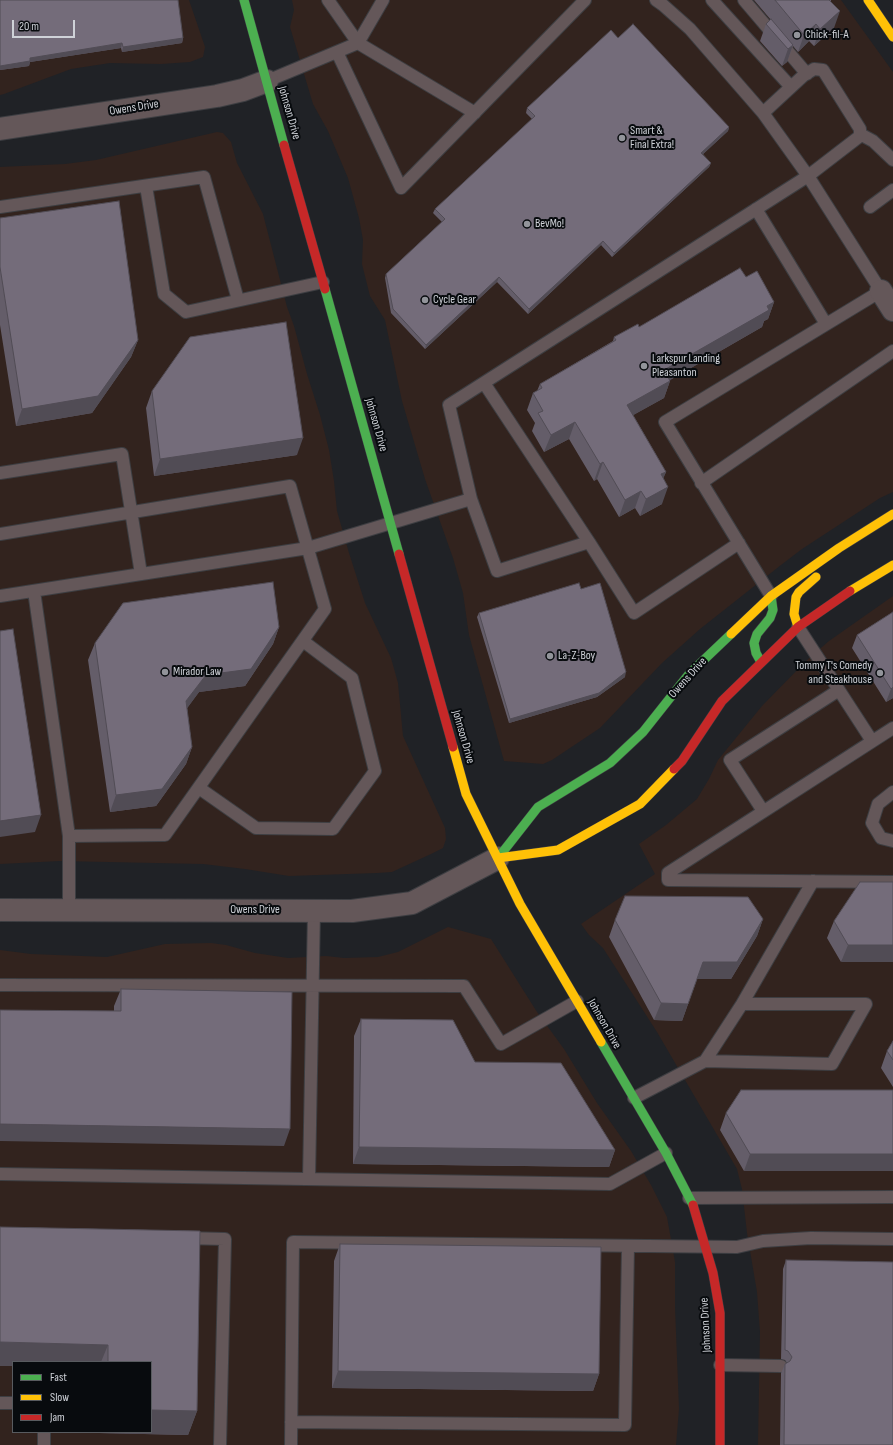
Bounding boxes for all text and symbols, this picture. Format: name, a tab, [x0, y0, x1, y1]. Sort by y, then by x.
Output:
scale bar	[14, 12, 77, 38]
text: 20 m	[19, 19, 39, 34]
place label: Chick-fil-A	[805, 28, 849, 42]
marker: Chick-fil-A	[792, 30, 802, 40]
street label: Johnson Drive	[274, 85, 304, 141]
street label: Owens Drive	[108, 97, 160, 119]
place label: Smart & Final Extra!	[630, 124, 674, 152]
marker: Smart & Final Extra!	[617, 133, 627, 143]
place label: BevMo!	[535, 217, 564, 231]
marker: BevMo!	[522, 219, 532, 229]
place label: Cycle Gear	[433, 293, 476, 307]
marker: Cycle Gear	[420, 295, 430, 305]
place label: Larkspur Landing Pleasanton	[652, 352, 720, 380]
marker: Larkspur Landing Pleasanton	[639, 361, 649, 371]
street label: Johnson Drive	[361, 397, 391, 453]
place label: La-Z-Boy	[558, 649, 595, 663]
marker: La-Z-Boy	[545, 651, 555, 661]
street label: Owens Drive	[666, 655, 710, 701]
place label: Tommy T's Comedy and Steakhouse	[795, 659, 872, 687]
place label: Mirador Law	[173, 665, 221, 679]
marker: Mirador Law	[160, 667, 170, 677]
marker: Tommy T's Comedy and Steakhouse	[875, 668, 885, 678]
street label: Johnson Drive	[448, 709, 478, 765]
street label: Owens Drive	[230, 903, 280, 917]
street label: Johnson Drive	[584, 997, 624, 1051]
street label: Johnson Drive	[697, 1297, 715, 1353]
legend	[12, 1361, 152, 1433]
text: Fast	[50, 1370, 67, 1385]
text: Slow	[50, 1390, 69, 1405]
text: Jam	[50, 1410, 65, 1425]

